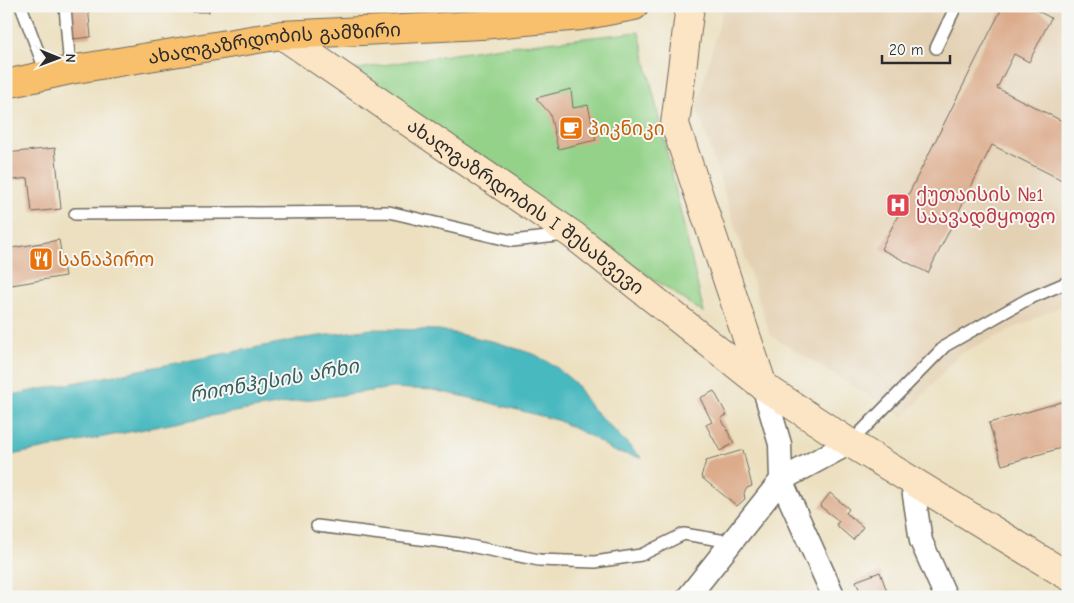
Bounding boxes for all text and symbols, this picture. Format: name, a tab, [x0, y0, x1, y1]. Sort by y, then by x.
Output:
street label: ახალგაზრდობის გამზირი	[146, 19, 401, 69]
north arrow	[32, 32, 82, 82]
scale bar	[882, 32, 949, 64]
text: 20 m	[889, 41, 923, 59]
text: N	[62, 54, 79, 63]
street label: ახალგაზრდობის I შესახვევი	[403, 114, 648, 299]
cafe icon: პიკნიკი	[558, 115, 584, 141]
place label: პიკნიკი	[588, 118, 665, 140]
place label: ქუთაისის №1 საავადმყოფო	[916, 184, 1056, 229]
hospital icon: ქუთაისის №1 საავადმყოფო	[885, 192, 911, 218]
restaurant icon: სანაპირო	[28, 246, 54, 272]
place label: სანაპირო	[58, 249, 154, 271]
water label: რიონჰესის არხი	[188, 354, 362, 407]

